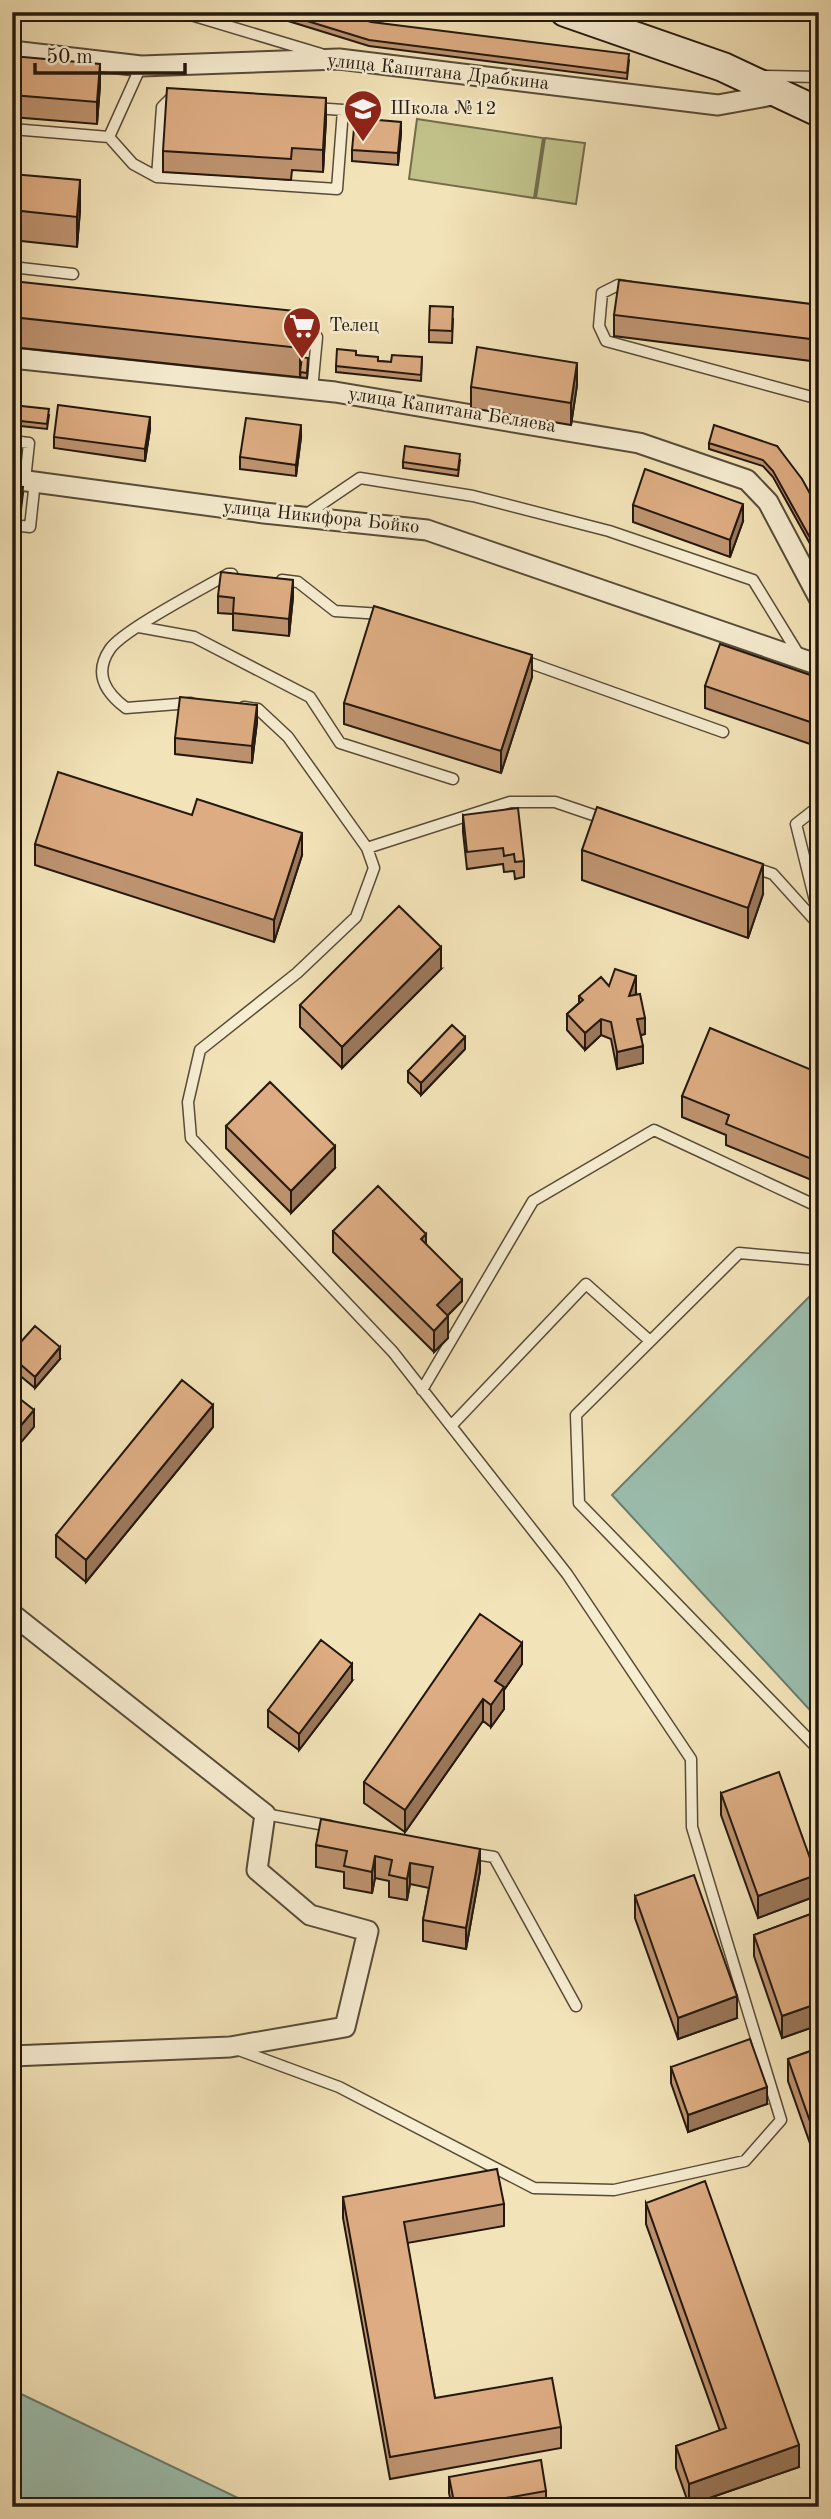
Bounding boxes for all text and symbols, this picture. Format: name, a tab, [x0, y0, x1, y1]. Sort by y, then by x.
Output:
scale bar	[35, 32, 186, 76]
text: 50 m	[46, 47, 93, 68]
street label: улица Капитана Драбкина	[326, 52, 551, 94]
school or university icon: Школа №12	[342, 88, 384, 143]
place label: Школа №12	[390, 100, 497, 119]
supermarket icon: Телец	[281, 305, 323, 360]
place label: Телец	[329, 317, 379, 336]
street label: улица Капитана Беляева	[347, 385, 558, 437]
street label: улица Никифора Бойко	[222, 498, 420, 538]

